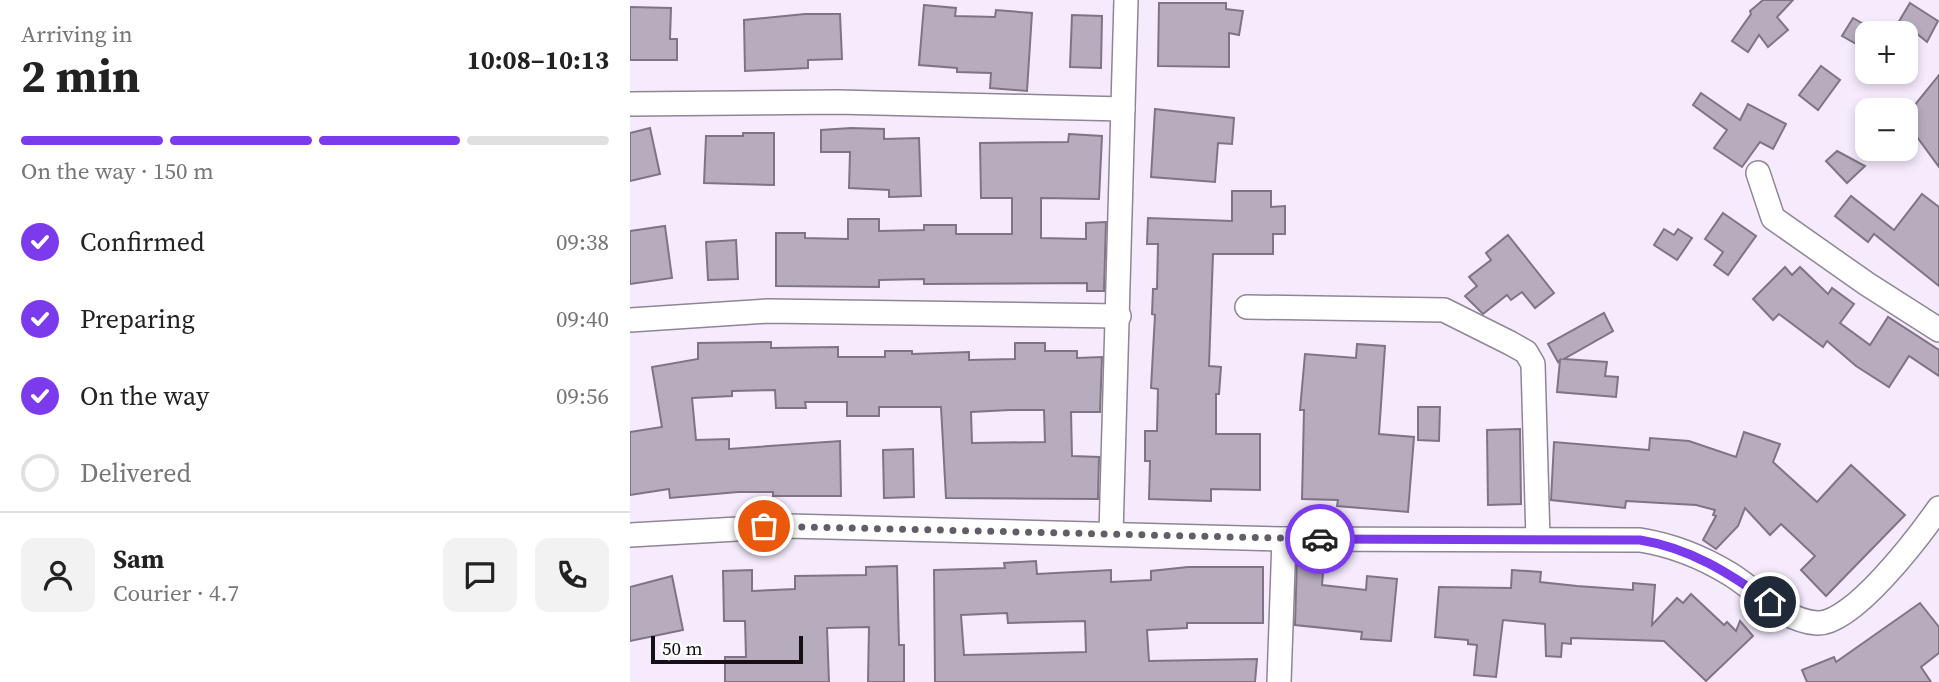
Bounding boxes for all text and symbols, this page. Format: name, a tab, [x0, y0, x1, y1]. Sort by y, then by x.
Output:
text: Arriving in	[21, 18, 133, 50]
map controls	[1855, 21, 1918, 161]
button: +	[1855, 21, 1918, 84]
text: 10:08–10:13	[467, 42, 609, 78]
text: 2 min	[21, 44, 140, 107]
button: −	[1855, 98, 1918, 161]
text: On the way · 150 m	[21, 155, 214, 187]
icon: check	[21, 223, 59, 261]
text: Confirmed	[80, 224, 205, 260]
text: 09:38	[556, 226, 609, 258]
icon: check	[21, 300, 59, 338]
text: Preparing	[80, 301, 195, 337]
text: 09:40	[556, 303, 609, 335]
icon: check	[21, 377, 59, 415]
text: On the way	[80, 378, 209, 414]
text: 09:56	[556, 380, 609, 412]
text: Delivered	[80, 455, 191, 491]
pin	[734, 496, 794, 556]
courier	[1285, 504, 1355, 574]
icon: bag	[745, 507, 783, 545]
icon: car	[1301, 520, 1339, 558]
button: person	[21, 538, 95, 612]
button: chat	[443, 538, 517, 612]
button: phone	[535, 538, 609, 612]
text: Sam	[113, 541, 164, 577]
pin	[1740, 572, 1800, 632]
text: Courier · 4.7	[113, 577, 239, 609]
icon: home	[1751, 583, 1789, 621]
scale bar	[651, 633, 803, 665]
text: 50 m	[662, 635, 703, 661]

